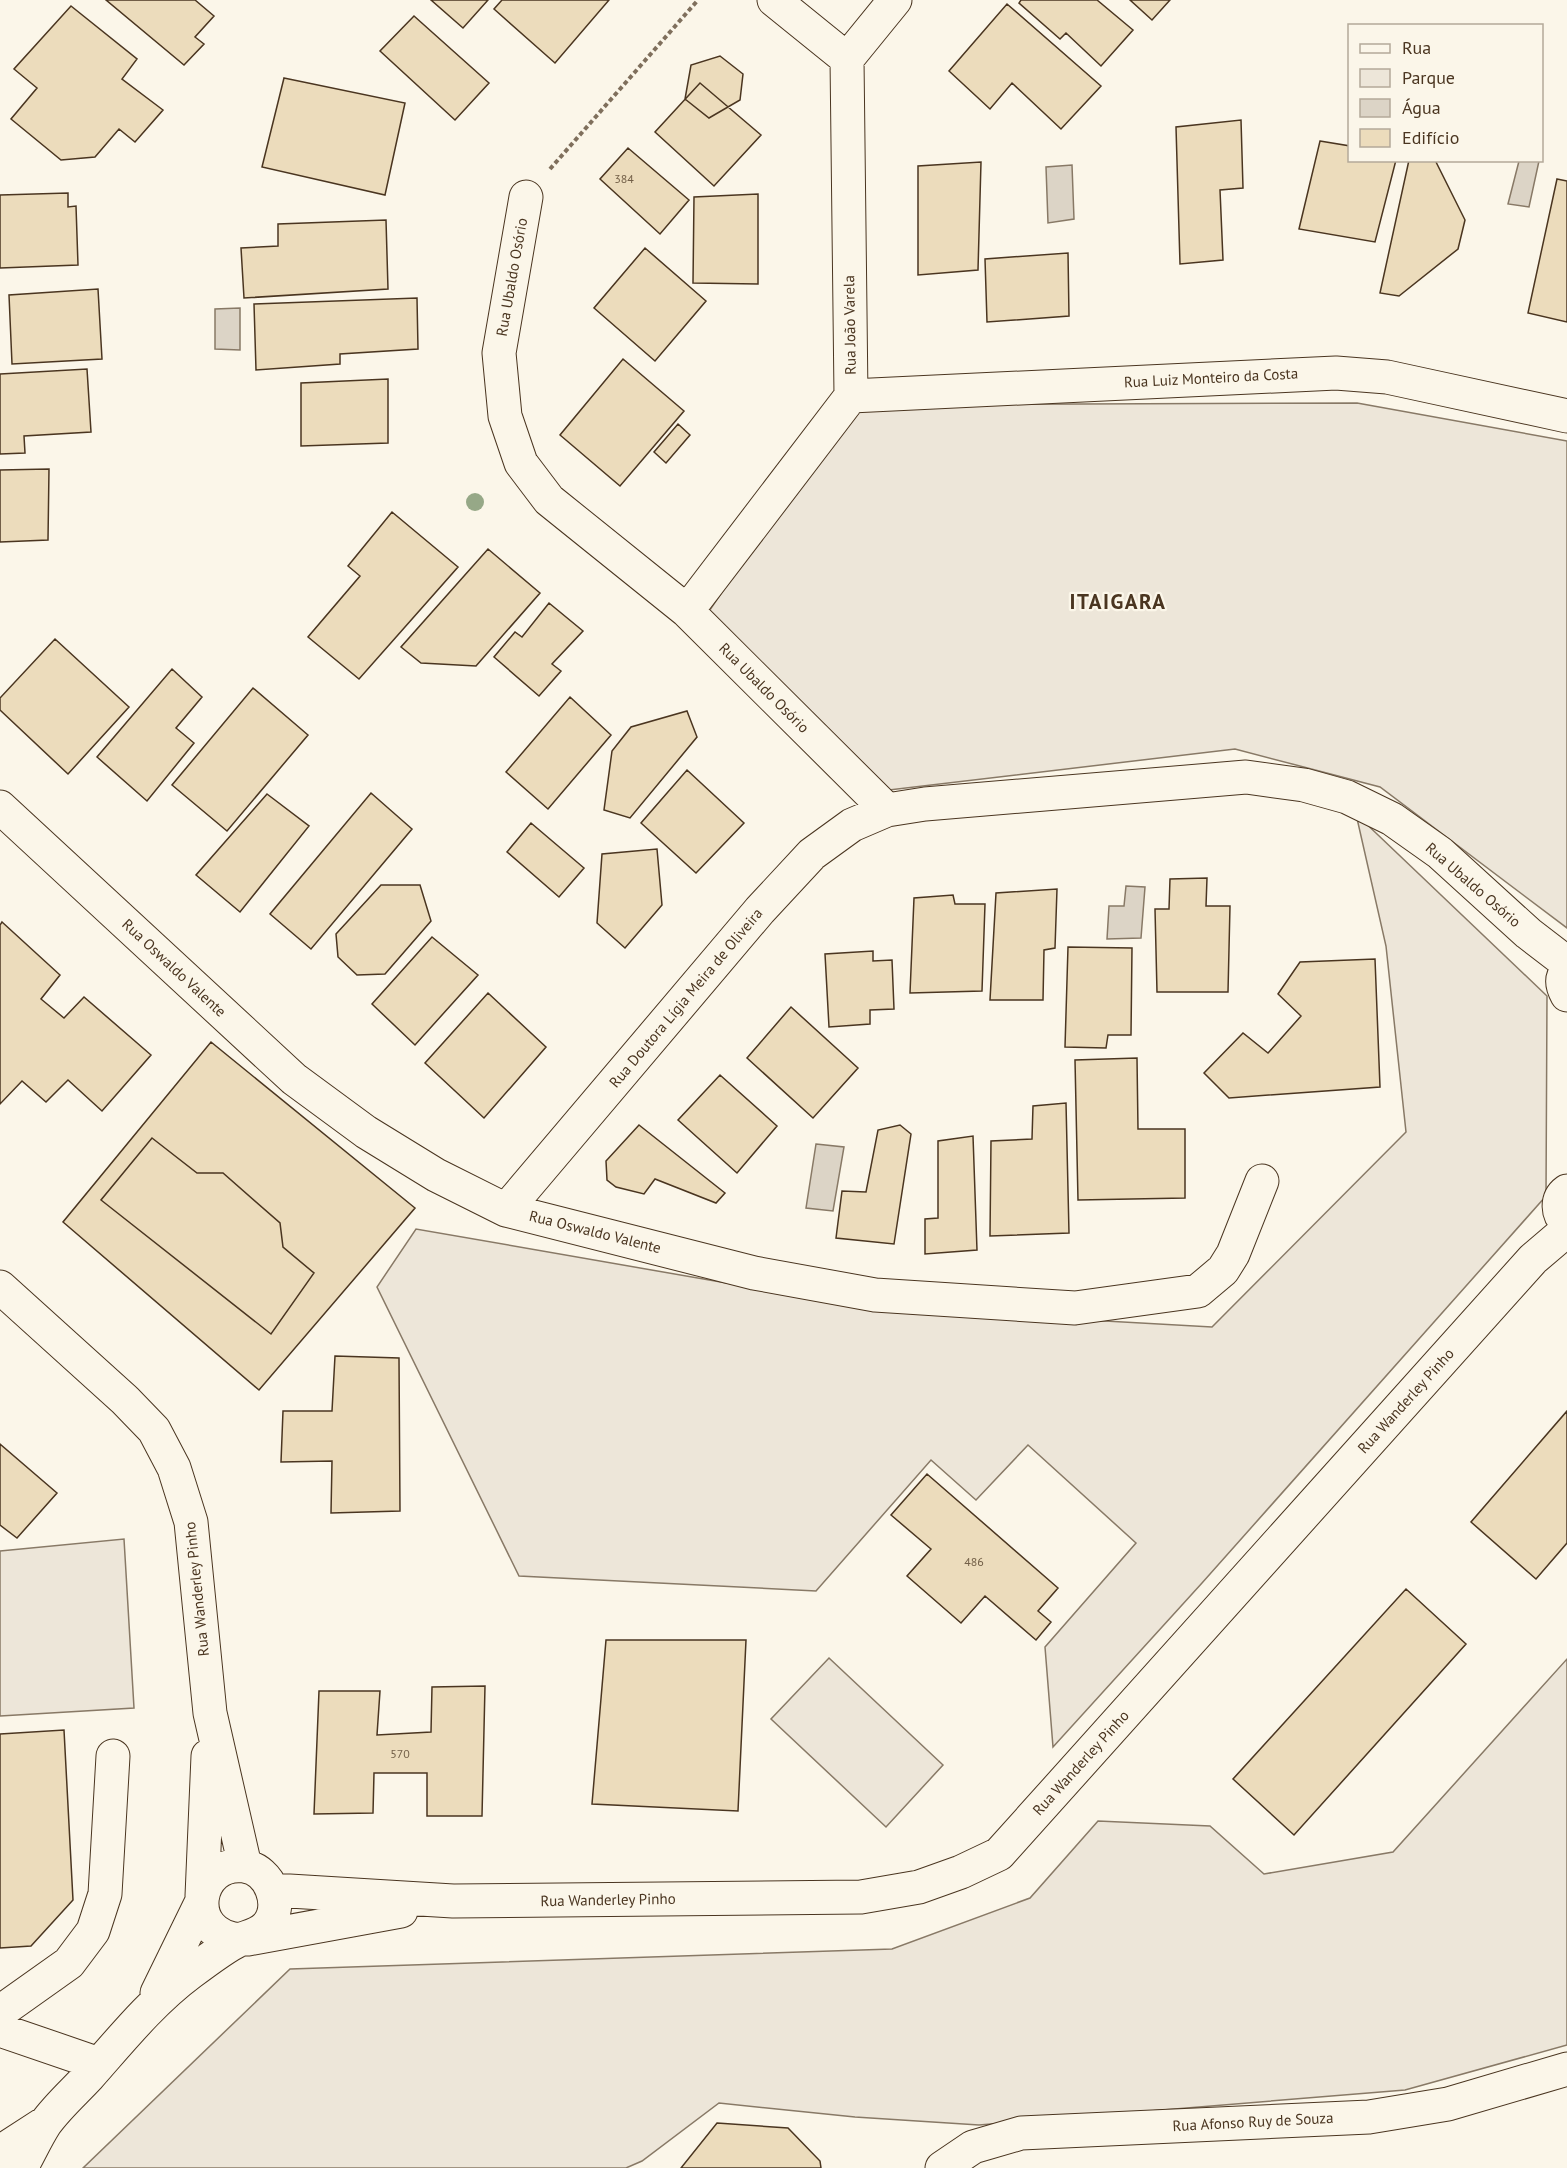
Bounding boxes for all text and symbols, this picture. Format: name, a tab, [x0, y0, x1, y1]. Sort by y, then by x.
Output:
legend	[1348, 24, 1543, 162]
text: Rua	[1402, 36, 1431, 59]
text: Parque	[1402, 66, 1455, 89]
text: Água	[1402, 96, 1441, 119]
text: Edifício	[1402, 126, 1459, 149]
house number: 384	[614, 171, 634, 186]
street label: Rua Ubaldo Osório	[492, 216, 531, 338]
street label: Rua João Varela	[839, 275, 860, 375]
street label: Rua Luiz Monteiro da Costa	[1123, 363, 1299, 392]
district label: ITAIGARA	[1069, 588, 1167, 615]
street label: Rua Ubaldo Osório	[715, 639, 813, 737]
street label: Rua Ubaldo Osório	[1422, 838, 1525, 931]
street label: Rua Doutora Lígia Meira de Oliveira	[605, 904, 766, 1091]
street label: Rua Oswaldo Valente	[118, 915, 230, 1021]
street label: Rua Oswaldo Valente	[527, 1206, 663, 1257]
street label: Rua Wanderley Pinho	[1353, 1344, 1458, 1457]
street label: Rua Wanderley Pinho	[180, 1521, 213, 1657]
house number: 486	[964, 1554, 984, 1569]
street label: Rua Wanderley Pinho	[1028, 1706, 1133, 1819]
house number: 570	[390, 1746, 410, 1761]
street label: Rua Wanderley Pinho	[540, 1889, 676, 1910]
street label: Rua Afonso Ruy de Souza	[1172, 2108, 1334, 2135]

